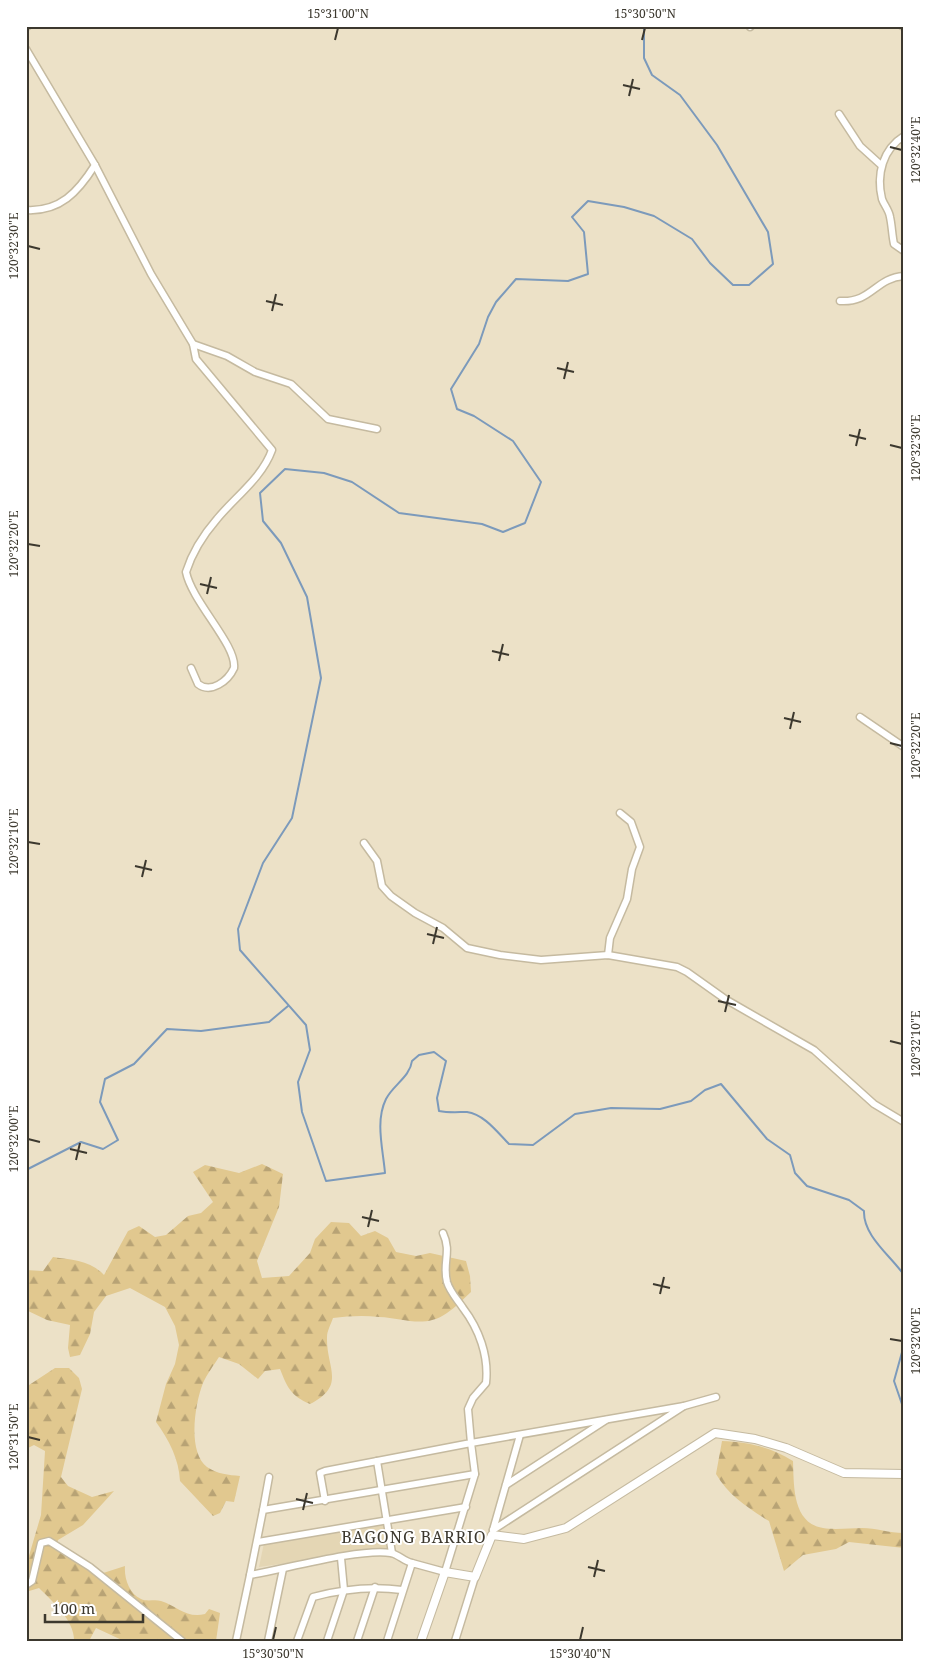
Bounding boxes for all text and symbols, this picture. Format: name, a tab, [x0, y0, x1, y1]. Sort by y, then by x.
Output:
text: 15°31'00"N	[307, 5, 369, 22]
text: 15°30'50"N	[614, 5, 676, 22]
text: 120°32'40"E	[907, 117, 924, 183]
text: 120°32'30"E	[5, 213, 22, 279]
text: 120°32'30"E	[907, 415, 924, 481]
text: 120°32'20"E	[5, 511, 22, 577]
text: 120°32'20"E	[907, 713, 924, 779]
text: 120°32'10"E	[5, 809, 22, 875]
text: 120°32'10"E	[907, 1011, 924, 1077]
text: 120°32'00"E	[5, 1106, 22, 1172]
text: 120°32'00"E	[907, 1308, 924, 1374]
text: 120°31'50"E	[5, 1404, 22, 1470]
district label: BAGONG BARRIO	[341, 1526, 487, 1548]
scale bar	[45, 1592, 142, 1624]
text: 100 m	[52, 1598, 95, 1618]
text: 15°30'50"N	[242, 1645, 304, 1662]
text: 15°30'40"N	[549, 1645, 611, 1662]

